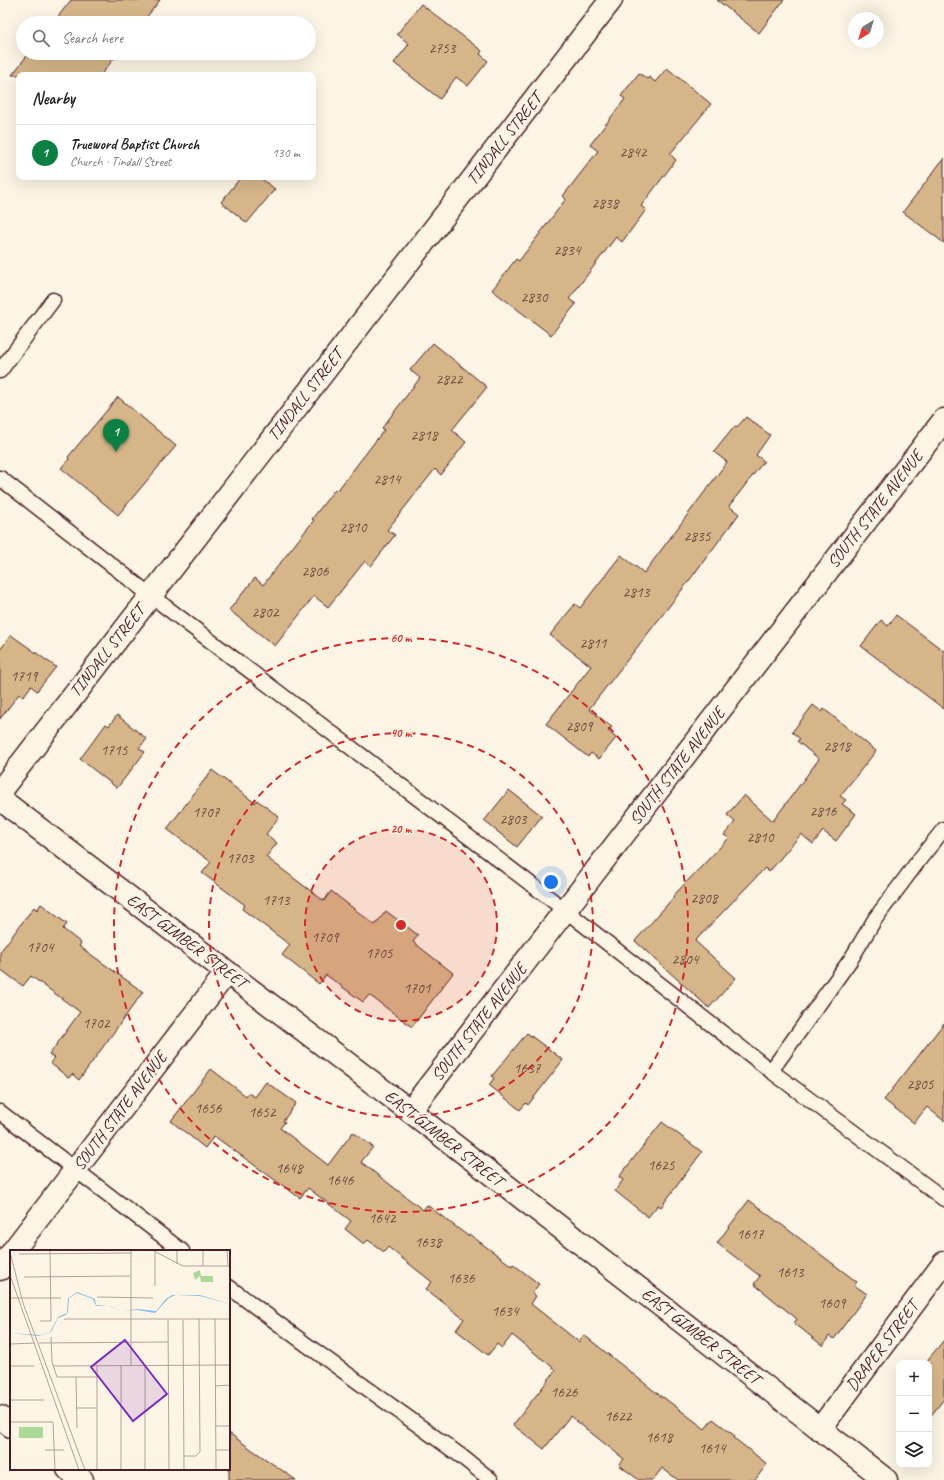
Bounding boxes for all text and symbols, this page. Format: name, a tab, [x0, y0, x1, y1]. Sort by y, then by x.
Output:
north arrow	[848, 12, 884, 48]
search box	[16, 16, 316, 60]
icon: search	[30, 27, 52, 49]
text: Search here	[62, 29, 123, 48]
house number: 2753	[428, 39, 457, 58]
street label: TINDALL STREET	[462, 86, 549, 189]
text: Nearby	[32, 88, 75, 109]
text: Trueword Baptist Church	[70, 135, 199, 154]
house number: 2842	[619, 143, 648, 162]
text: 1	[42, 145, 48, 161]
text: 130 m	[272, 145, 300, 161]
text: Church · Tindall Street	[70, 154, 171, 170]
house number: 2838	[591, 194, 620, 213]
house number: 2834	[553, 241, 582, 260]
house number: 2830	[520, 288, 549, 307]
street label: TINDALL STREET	[263, 342, 350, 445]
house number: 2822	[435, 370, 464, 389]
pin: 1	[103, 419, 129, 452]
house number: 2818	[410, 426, 439, 445]
street label: SOUTH STATE AVENUE	[823, 444, 929, 572]
house number: 2814	[373, 470, 402, 489]
house number: 2810	[339, 518, 368, 537]
house number: 2835	[683, 527, 712, 546]
house number: 2806	[301, 562, 330, 581]
house number: 2813	[622, 583, 651, 602]
street label: TINDALL STREET	[65, 598, 152, 701]
house number: 2802	[251, 603, 280, 622]
text: 60 m	[391, 630, 413, 646]
house number: 2811	[579, 634, 608, 653]
house number: 1719	[10, 667, 39, 686]
street label: SOUTH STATE AVENUE	[625, 701, 731, 829]
house number: 2809	[565, 717, 594, 736]
text: 40 m	[391, 725, 412, 741]
house number: 2818	[823, 737, 852, 756]
house number: 1715	[100, 741, 129, 760]
house number: 2816	[809, 802, 838, 821]
house number: 1707	[192, 803, 221, 822]
house number: 2803	[499, 810, 528, 829]
text: 20 m	[391, 821, 412, 837]
house number: 2810	[746, 828, 775, 847]
house number: 1703	[226, 849, 255, 868]
your location	[541, 872, 561, 892]
street label: EAST GIMBER STREET	[123, 889, 254, 995]
house number: 2808	[690, 889, 719, 908]
house number: 1713	[262, 891, 291, 910]
centre of rings	[394, 918, 408, 932]
house number: 1709	[311, 928, 340, 947]
house number: 1704	[26, 938, 55, 957]
house number: 1705	[365, 944, 394, 963]
house number: 2804	[671, 950, 700, 969]
street label: SOUTH STATE AVENUE	[427, 957, 533, 1085]
house number: 1701	[403, 979, 432, 998]
house number: 1702	[82, 1014, 111, 1033]
street label: SOUTH STATE AVENUE	[68, 1045, 173, 1175]
house number: 1637	[513, 1059, 542, 1078]
house number: 2805	[906, 1075, 935, 1094]
street label: EAST GIMBER STREET	[380, 1085, 510, 1193]
house number: 1656	[194, 1099, 223, 1118]
house number: 1652	[248, 1103, 277, 1122]
house number: 1625	[647, 1156, 676, 1175]
house number: 1648	[275, 1159, 304, 1178]
house number: 1646	[326, 1171, 355, 1190]
house number: 1642	[368, 1209, 397, 1228]
house number: 1617	[736, 1225, 765, 1244]
house number: 1638	[414, 1233, 443, 1252]
inset map	[10, 1250, 230, 1470]
house number: 1613	[776, 1263, 805, 1282]
house number: 1636	[447, 1269, 476, 1288]
street label: EAST GIMBER STREET	[637, 1283, 767, 1391]
street label: DRAPER STREET	[841, 1293, 925, 1395]
house number: 1609	[818, 1294, 847, 1313]
house number: 1634	[491, 1302, 520, 1321]
map controls	[896, 1360, 932, 1468]
button: +	[896, 1360, 932, 1396]
house number: 1626	[550, 1383, 579, 1402]
button: −	[896, 1396, 932, 1432]
house number: 1622	[604, 1407, 633, 1426]
house number: 1618	[645, 1428, 674, 1447]
button: layers	[896, 1432, 932, 1468]
house number: 1614	[698, 1439, 727, 1458]

